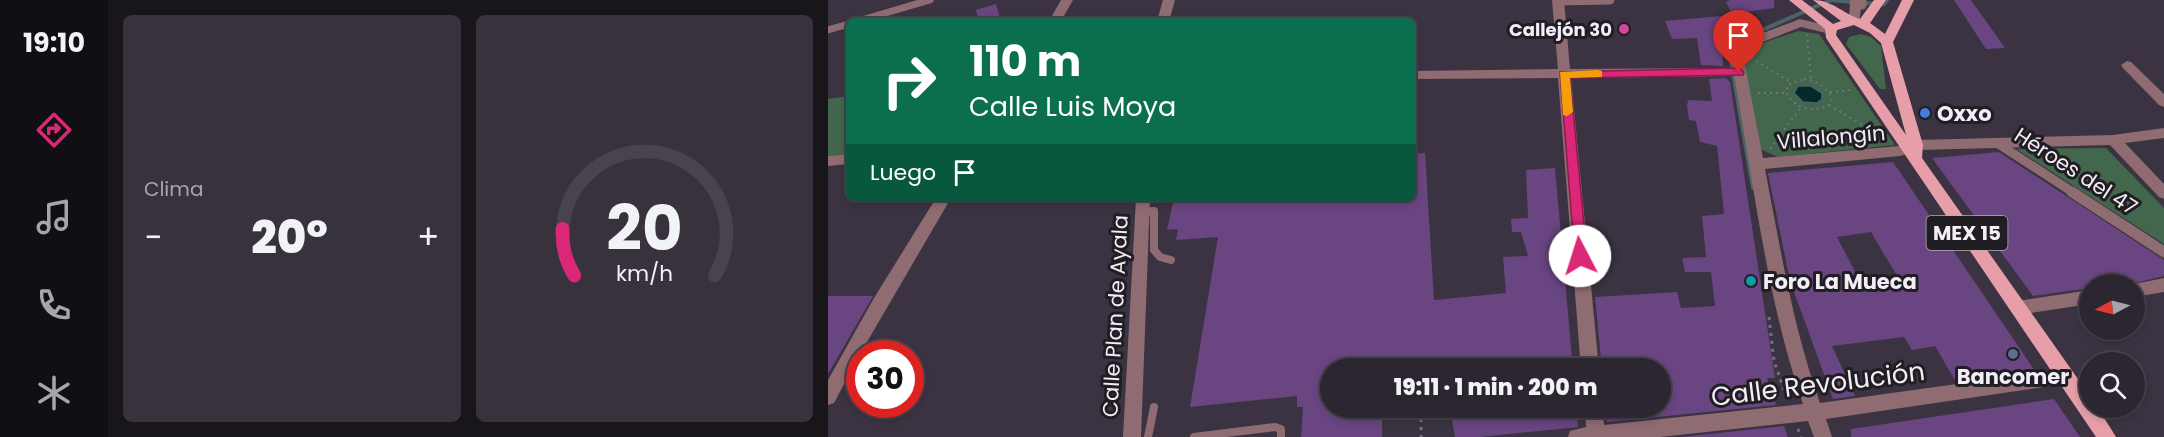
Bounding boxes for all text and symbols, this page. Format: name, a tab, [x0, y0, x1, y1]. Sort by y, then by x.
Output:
pin	[1713, 10, 1764, 72]
place label: Callejón 30	[1509, 17, 1612, 42]
icon: arrive	[1722, 19, 1755, 52]
marker: Callejón 30	[1617, 22, 1631, 36]
text: 19:10	[23, 24, 85, 61]
text: 110 m	[969, 32, 1081, 91]
icon: right	[870, 42, 948, 120]
text: Calle Luis Moya	[969, 88, 1176, 125]
place label: Oxxo	[1937, 99, 1992, 128]
marker: Oxxo	[1918, 106, 1932, 120]
icon: directions	[33, 109, 75, 151]
street label: Villalongín	[1776, 118, 1886, 156]
street label: Héroes del 47	[2009, 120, 2143, 222]
icon: arrive	[948, 156, 981, 189]
text: Luego	[870, 157, 936, 188]
text: Clima	[144, 175, 203, 203]
text: 20	[606, 184, 682, 272]
icon: music	[33, 196, 75, 238]
text: 20°	[251, 206, 328, 269]
text: −	[144, 214, 162, 261]
text: +	[417, 214, 439, 261]
street label: Calle Plan de Ayala	[1095, 214, 1135, 418]
road number: MEX 15	[1926, 216, 2008, 250]
position arrow	[1548, 224, 1612, 288]
text: km/h	[616, 258, 673, 289]
place label: Foro La Mueca	[1763, 267, 1917, 296]
marker: Foro La Mueca	[1744, 274, 1758, 288]
north arrow	[2079, 274, 2145, 340]
map controls	[2079, 274, 2145, 418]
icon: phone	[33, 284, 75, 326]
speed limit sign: 30	[846, 340, 924, 418]
marker: Bancomer	[2006, 347, 2020, 361]
button: search	[2079, 352, 2145, 418]
street label: Calle Revolución	[1709, 353, 1927, 415]
place label: Bancomer	[1957, 362, 2069, 391]
icon: climate	[33, 372, 75, 414]
text: 19:11 · 1 min · 200 m	[1394, 372, 1597, 403]

